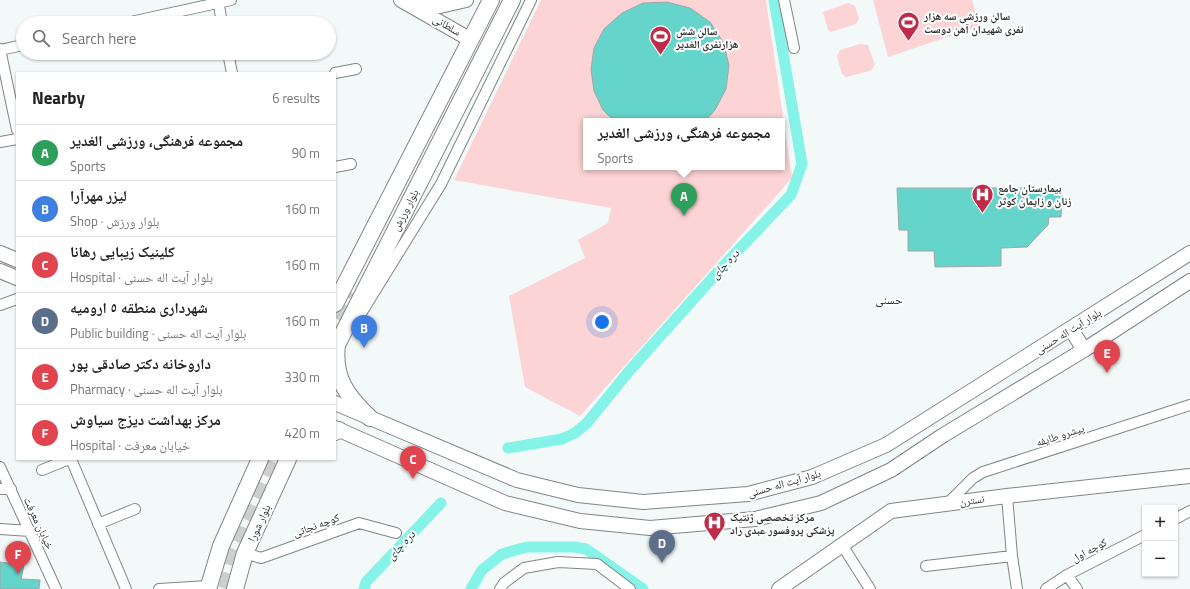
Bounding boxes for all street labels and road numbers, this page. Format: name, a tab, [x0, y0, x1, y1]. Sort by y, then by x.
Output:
street label: سلطانی	[430, 11, 464, 39]
street label: بلوار ورزش	[388, 186, 422, 234]
street label: بلوار آیت اله حسنی	[1032, 304, 1104, 358]
street label: پیشرو طایفه	[1034, 420, 1086, 450]
street label: بلوار آیت اله حسنی	[746, 465, 822, 501]
street label: نسترن	[958, 490, 986, 510]
street label: خیابان معرفت	[20, 494, 58, 552]
street label: بلوار شورا	[243, 502, 275, 544]
street label: کوچه نجاتی	[290, 509, 342, 541]
street label: کوچه اول	[1068, 534, 1110, 566]

